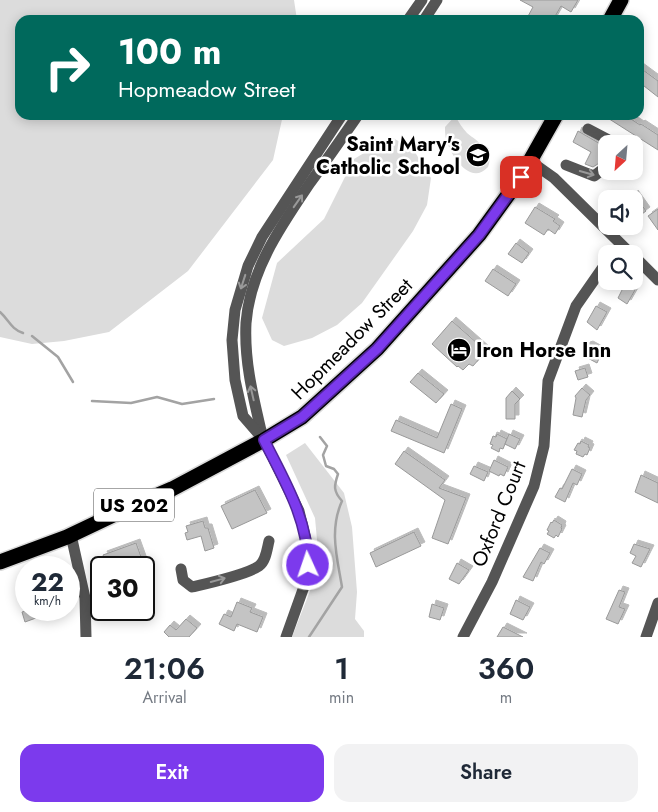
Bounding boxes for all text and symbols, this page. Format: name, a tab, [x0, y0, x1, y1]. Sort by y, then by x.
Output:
text: 100 m	[118, 27, 221, 77]
icon: right	[35, 35, 100, 100]
text: Hopmeadow Street	[118, 73, 296, 105]
place label: Saint Mary's Catholic School	[316, 130, 460, 182]
north arrow	[598, 135, 642, 180]
map controls	[598, 135, 643, 290]
school or university icon: Saint Mary's Catholic School	[465, 142, 491, 168]
pin	[500, 156, 542, 198]
icon: arrive	[507, 163, 535, 191]
one-way arrow	[579, 169, 595, 178]
button: sound	[598, 190, 643, 235]
one-way arrow	[293, 194, 303, 208]
button: search	[598, 245, 643, 290]
street label: Hopmeadow Street	[285, 272, 419, 406]
one-way arrow	[238, 273, 247, 289]
place label: Iron Horse Inn	[476, 336, 611, 365]
hotel icon: Iron Horse Inn	[446, 337, 472, 363]
one-way arrow	[247, 385, 256, 401]
street label: Oxford Court	[465, 457, 533, 571]
road number: US 202	[94, 488, 174, 522]
position arrow	[281, 538, 333, 590]
speed limit sign: 30	[90, 556, 155, 621]
text: 22	[31, 564, 64, 600]
one-way arrow	[209, 575, 225, 584]
text: km/h	[34, 592, 61, 610]
text: 21:06	[124, 647, 205, 690]
text: 1	[334, 647, 349, 690]
text: 360	[478, 647, 534, 690]
text: Arrival	[142, 686, 187, 709]
text: min	[329, 686, 354, 709]
text: m	[500, 686, 512, 709]
button: Exit	[20, 744, 324, 802]
button: Share	[334, 744, 638, 802]

